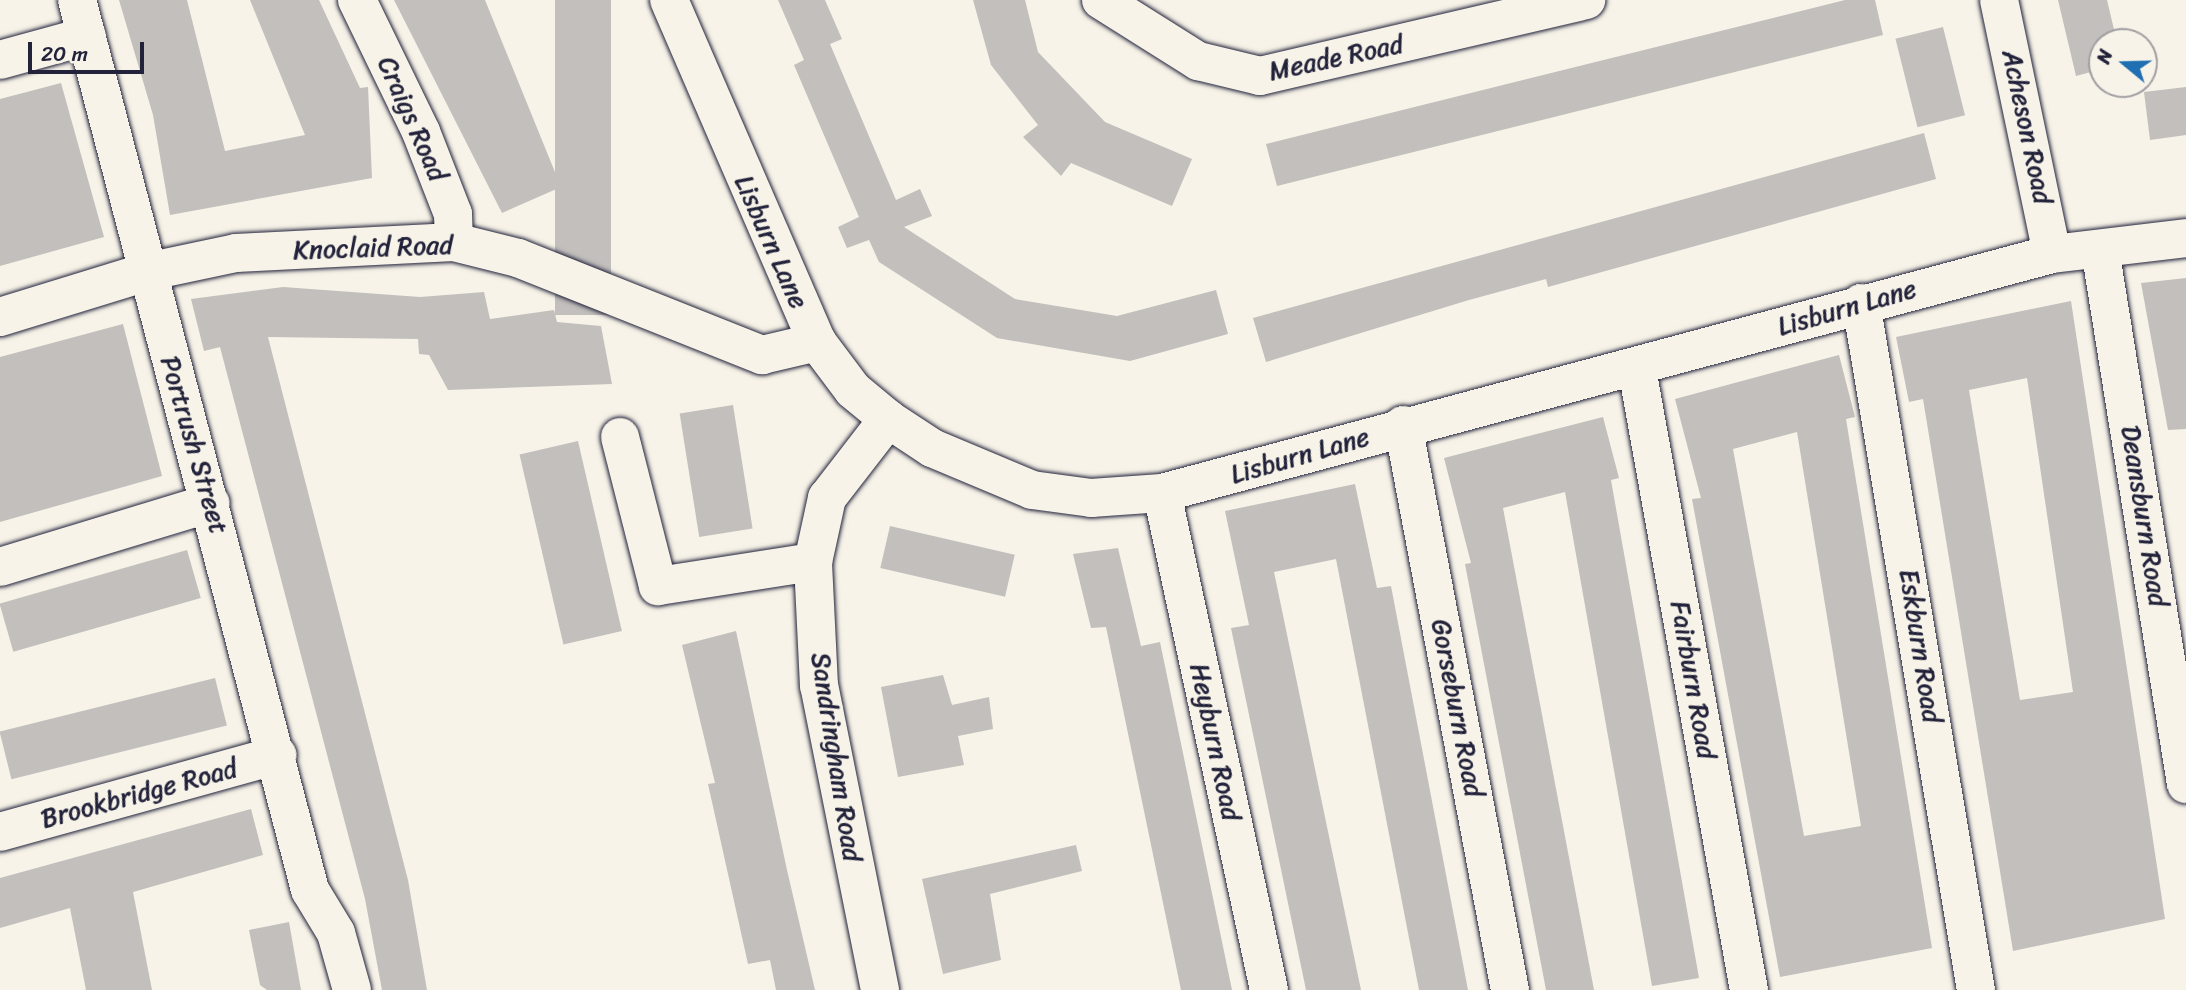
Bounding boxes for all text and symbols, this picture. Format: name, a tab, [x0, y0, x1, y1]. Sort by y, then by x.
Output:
scale bar	[32, 28, 147, 72]
north arrow	[2088, 28, 2158, 98]
street label: Meade Road	[1266, 29, 1406, 87]
text: 20 m	[41, 35, 88, 73]
text: N	[2087, 45, 2122, 68]
street label: Acheson Road	[1995, 47, 2059, 207]
street label: Craigs Road	[371, 52, 453, 186]
street label: Lisburn Lane	[728, 170, 814, 314]
street label: Knoclaid Road	[293, 230, 453, 266]
street label: Lisburn Lane	[1774, 273, 1920, 343]
street label: Portrush Street	[154, 353, 234, 537]
street label: Lisburn Lane	[1227, 421, 1373, 491]
street label: Deansburn Road	[2114, 423, 2174, 609]
street label: Eskburn Road	[1892, 567, 1948, 725]
street label: Fairburn Road	[1664, 598, 1722, 762]
street label: Gorseburn Road	[1424, 616, 1490, 800]
street label: Sandringham Road	[804, 650, 868, 864]
street label: Heyburn Road	[1183, 660, 1247, 824]
street label: Brookbridge Road	[38, 753, 240, 835]

